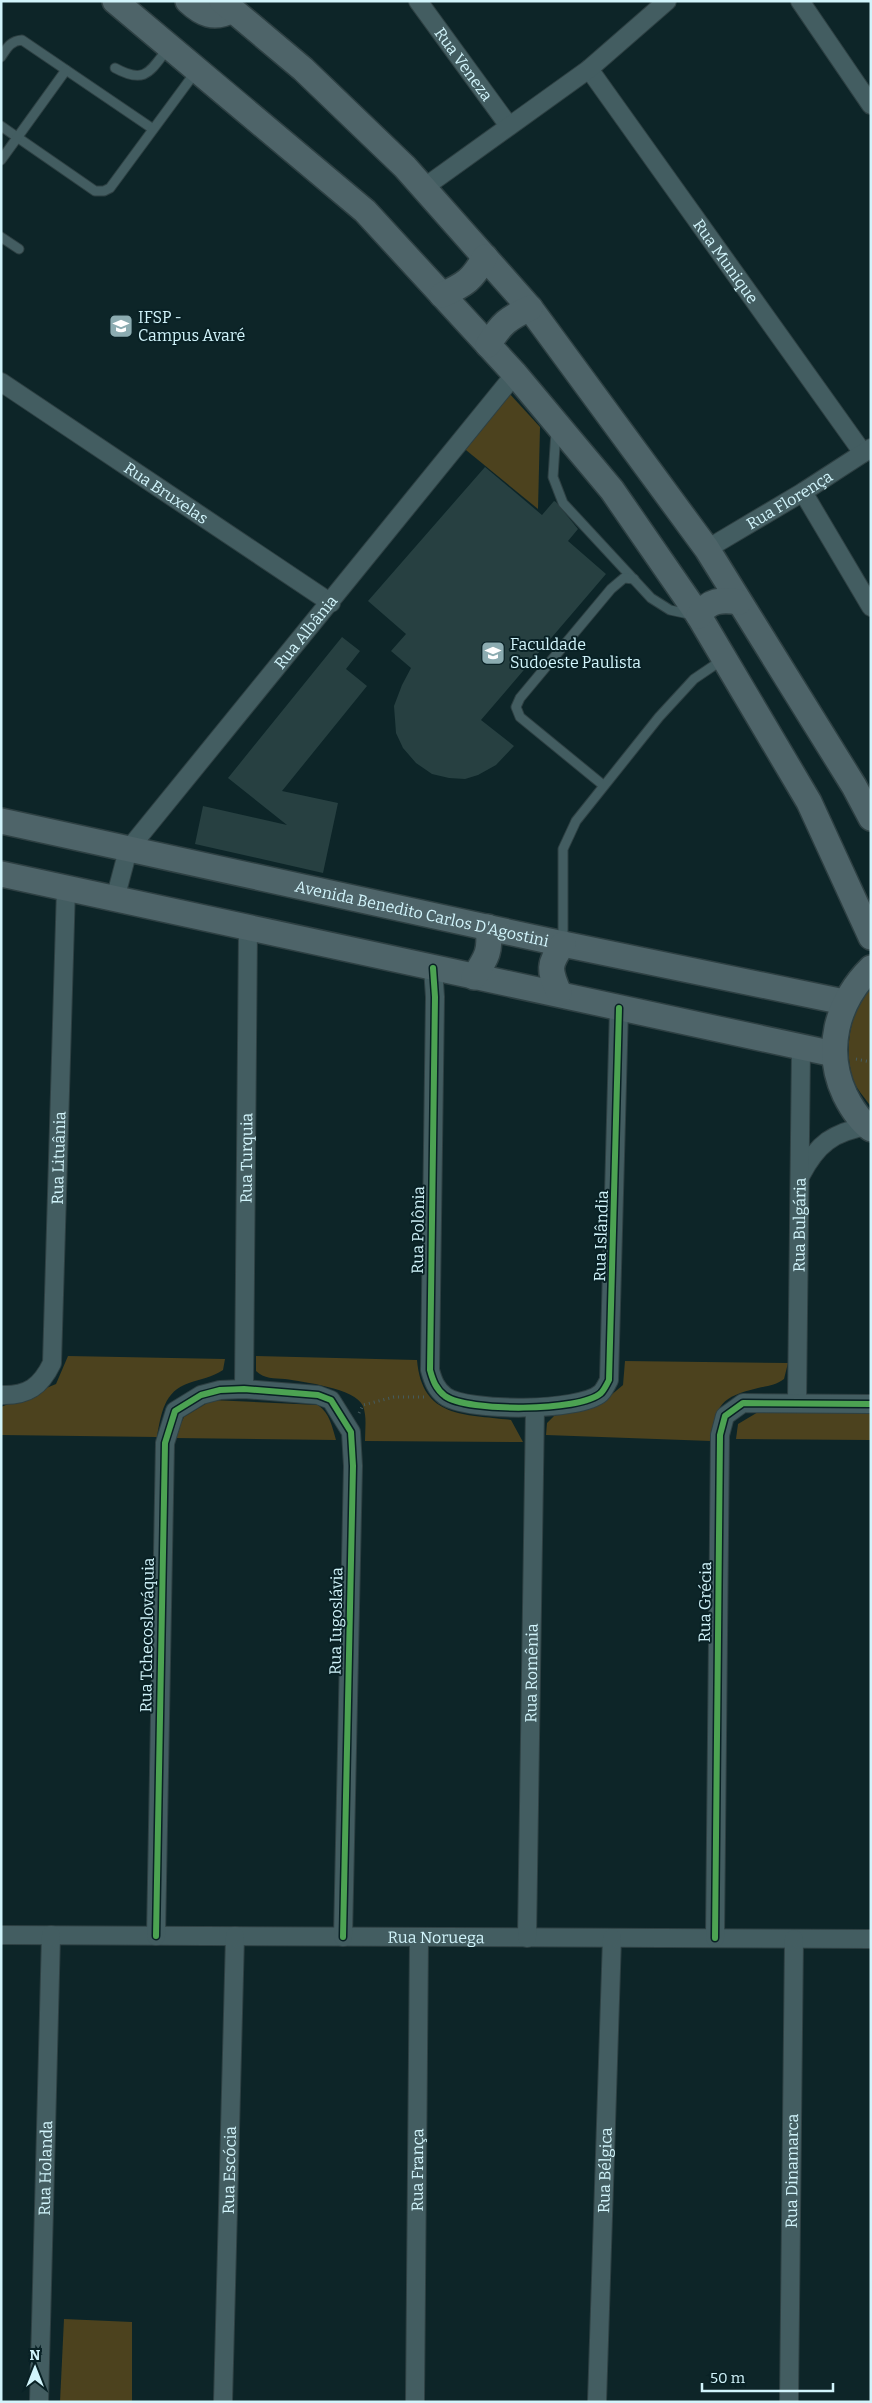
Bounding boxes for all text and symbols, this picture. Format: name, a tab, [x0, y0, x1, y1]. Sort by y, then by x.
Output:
street label: Rua Veneza	[431, 24, 497, 105]
street label: Rua Munique	[690, 215, 763, 307]
place label: IFSP - Campus Avaré	[138, 308, 245, 345]
school or university icon: IFSP - Campus Avaré	[108, 313, 134, 339]
street label: Rua Bruxelas	[121, 458, 212, 528]
street label: Rua Florença	[743, 466, 836, 533]
street label: Rua Albânia	[270, 591, 341, 672]
place label: Faculdade Sudoeste Paulista	[510, 635, 641, 672]
school or university icon: Faculdade Sudoeste Paulista	[480, 640, 506, 666]
street label: Avenida Benedito Carlos D'Agostini	[293, 876, 551, 950]
street label: Rua Lituânia	[47, 1111, 69, 1205]
street label: Rua Turquia	[236, 1113, 256, 1203]
street label: Rua Bulgária	[789, 1177, 809, 1272]
street label: Rua Polônia	[408, 1186, 428, 1274]
street label: Rua Islândia	[590, 1190, 612, 1282]
street label: Rua Tchecoslováquia	[136, 1557, 158, 1713]
street label: Rua Grécia	[695, 1561, 715, 1643]
street label: Rua Iugoslávia	[326, 1567, 346, 1675]
street label: Rua Romênia	[521, 1623, 541, 1723]
street label: Rua Noruega	[387, 1927, 485, 1947]
street label: Rua Dinamarca	[781, 2113, 802, 2228]
street label: Rua Holanda	[34, 2120, 56, 2216]
street label: Rua Escócia	[218, 2126, 240, 2214]
street label: Rua Bélgica	[594, 2127, 615, 2213]
street label: Rua França	[407, 2128, 427, 2212]
north arrow	[10, 2343, 60, 2393]
text: N	[30, 2347, 41, 2364]
scale bar	[702, 2360, 833, 2392]
text: 50 m	[710, 2369, 746, 2387]

